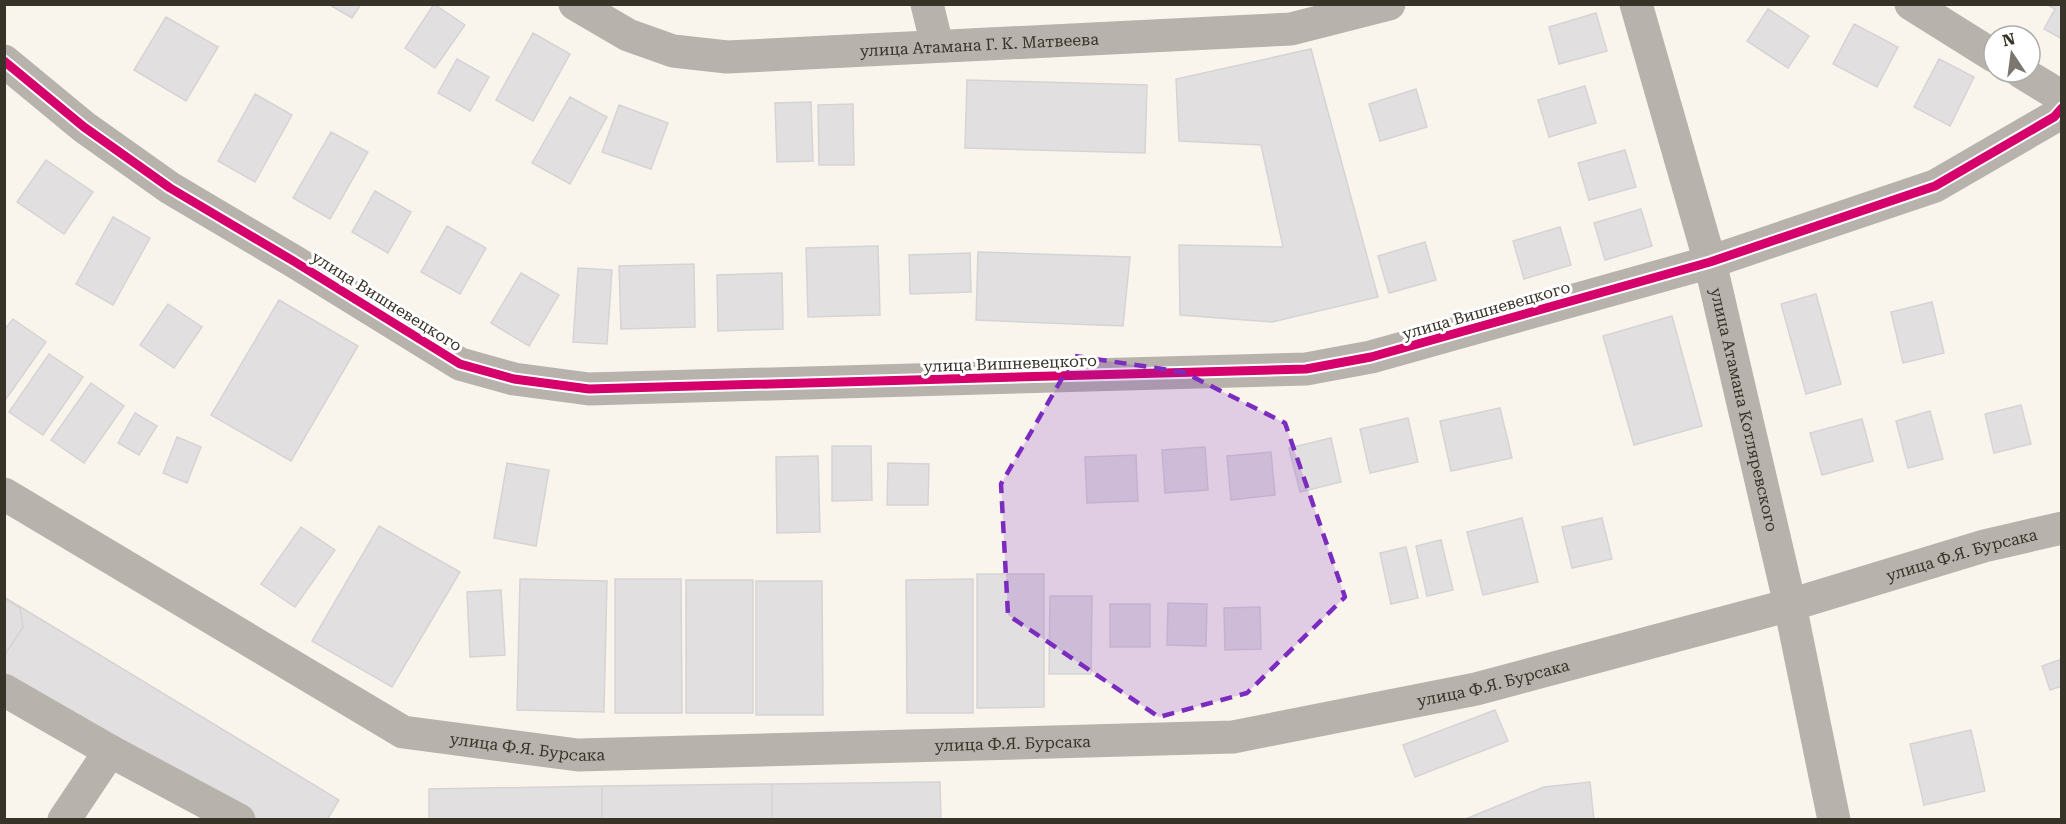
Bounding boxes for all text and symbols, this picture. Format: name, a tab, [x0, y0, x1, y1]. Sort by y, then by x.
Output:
north arrow	[1982, 24, 2042, 84]
text: N	[2001, 29, 2017, 51]
street label: улица Атамана Г. К. Матвеева	[859, 30, 1100, 60]
street label: улица Вишневецкого	[308, 247, 466, 356]
street label: улица Вишневецкого	[1400, 277, 1572, 344]
street label: улица Атамана Котляревского	[1706, 286, 1782, 534]
street label: улица Вишневецкого	[923, 351, 1097, 376]
street label: улица Ф.Я. Бурсака	[1884, 525, 2039, 585]
street label: улица Ф.Я. Бурсака	[1415, 655, 1572, 710]
street label: улица Ф.Я. Бурсака	[449, 729, 606, 765]
street label: улица Ф.Я. Бурсака	[934, 732, 1091, 755]

